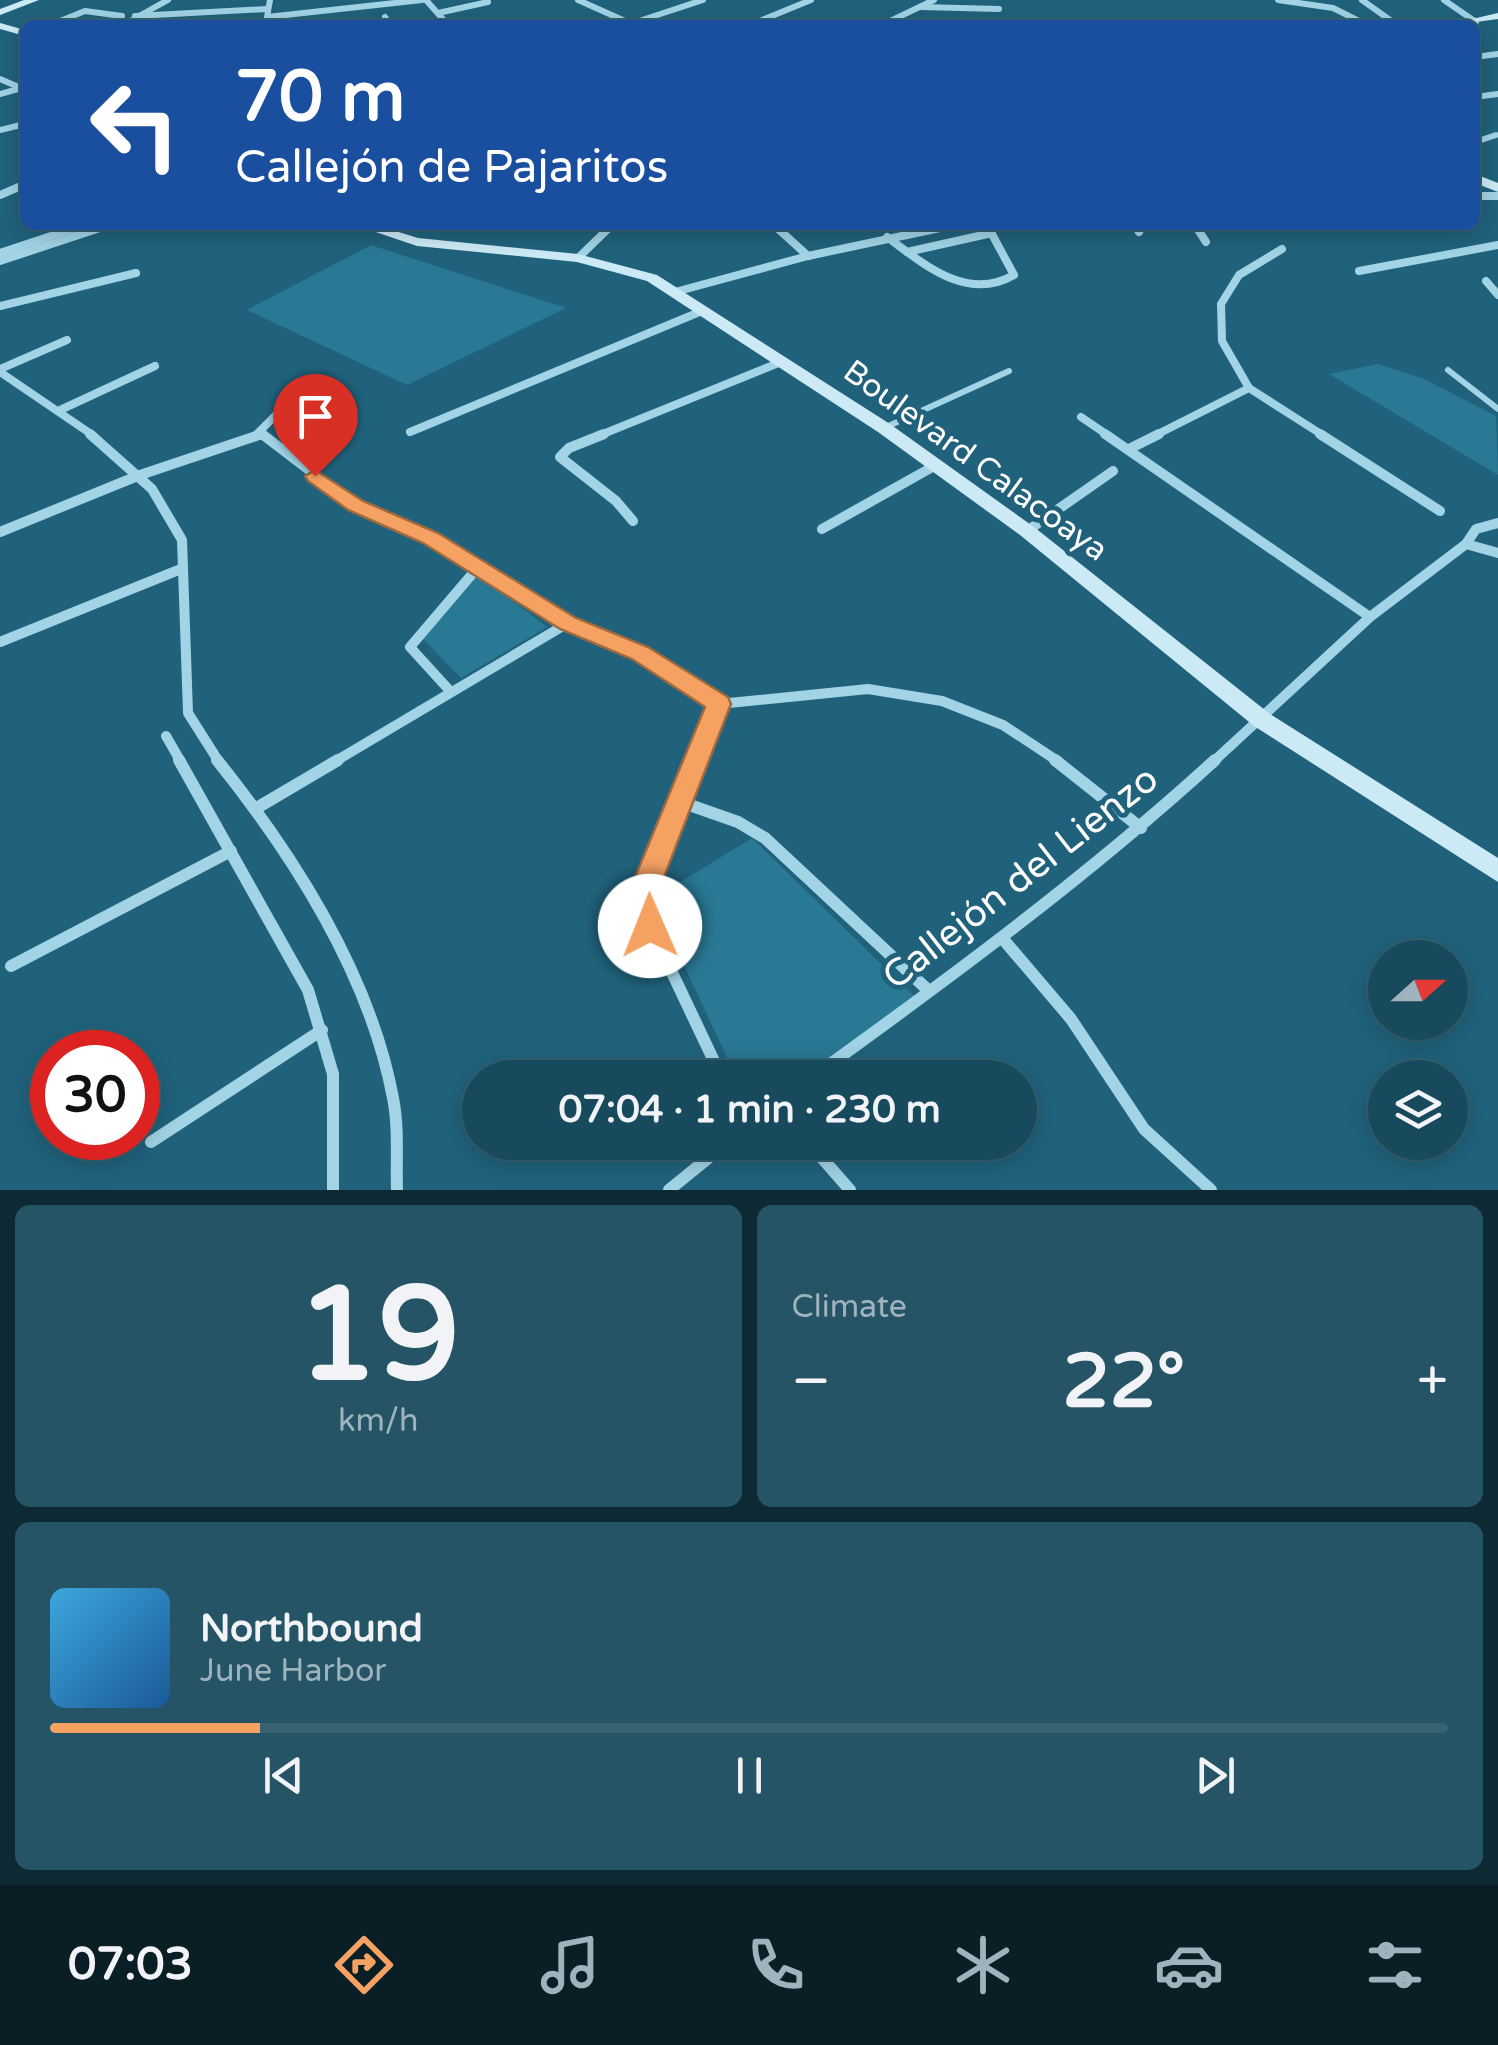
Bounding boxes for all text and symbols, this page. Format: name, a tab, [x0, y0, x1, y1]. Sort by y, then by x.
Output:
text: 70 m	[235, 56, 405, 140]
icon: left	[70, 60, 200, 190]
text: Callejón de Pajaritos	[235, 141, 668, 195]
street label: Boulevard Calacoaya	[836, 352, 1115, 569]
pin	[273, 374, 358, 477]
icon: arrive	[288, 389, 343, 444]
street label: Callejón del Lienzo	[874, 756, 1167, 1000]
position arrow	[598, 874, 702, 978]
north arrow	[1368, 940, 1468, 1040]
map controls	[1368, 940, 1468, 1160]
speed limit sign: 30	[30, 1030, 160, 1160]
button: layers	[1368, 1060, 1468, 1160]
text: 07:04 · 1 min · 230 m	[558, 1087, 941, 1133]
text: 19	[297, 1259, 460, 1415]
text: Climate	[792, 1288, 907, 1326]
text: 22°	[1063, 1337, 1185, 1427]
text: −	[792, 1349, 831, 1415]
text: +	[1417, 1349, 1448, 1415]
text: km/h	[338, 1402, 418, 1440]
text: Northbound	[200, 1606, 423, 1652]
text: June Harbor	[200, 1652, 387, 1690]
icon: previous	[256, 1748, 311, 1803]
icon: pause	[722, 1748, 777, 1803]
icon: next	[1188, 1748, 1243, 1803]
icon: directions	[329, 1930, 399, 2000]
icon: music	[535, 1930, 605, 2000]
icon: phone	[741, 1930, 811, 2000]
icon: climate	[948, 1930, 1018, 2000]
icon: car	[1154, 1930, 1224, 2000]
icon: filters	[1360, 1930, 1430, 2000]
text: 07:03	[68, 1938, 193, 1992]

